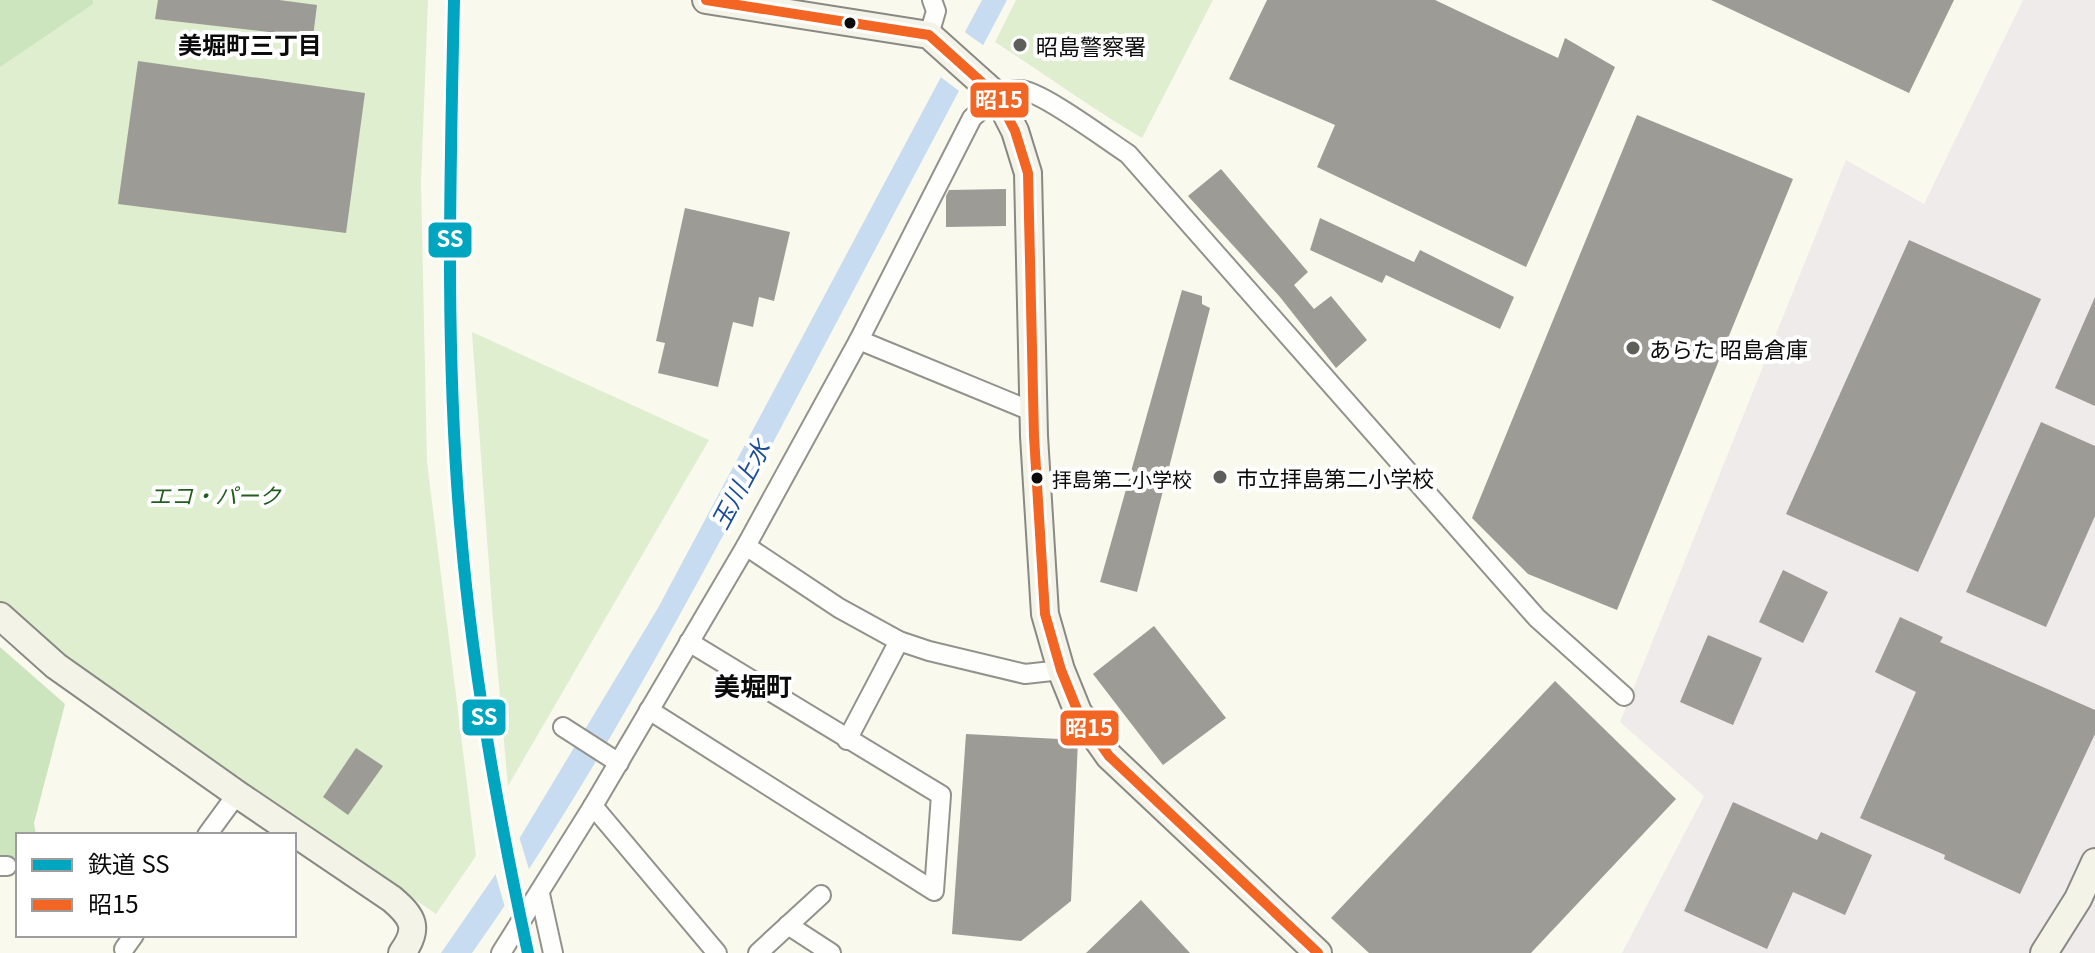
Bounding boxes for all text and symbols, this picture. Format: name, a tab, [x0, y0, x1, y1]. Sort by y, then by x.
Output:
unlabelled marker	[842, 15, 858, 31]
district label: 美堀町三丁目	[178, 26, 322, 61]
place label: 昭島警察署	[1036, 29, 1146, 61]
marker: 昭島警察署	[1011, 36, 1029, 54]
line badge: 昭15	[969, 81, 1030, 119]
text: 昭15	[975, 82, 1023, 114]
line badge: SS	[427, 221, 473, 259]
text: SS	[437, 221, 463, 253]
place label: あらた 昭島倉庫	[1649, 332, 1808, 364]
marker: あらた 昭島倉庫	[1624, 339, 1642, 357]
water label: 玉川上水	[701, 431, 778, 535]
place label: 市立拝島第二小学校	[1236, 461, 1434, 493]
place label: 拝島第二小学校	[1052, 464, 1192, 493]
marker: 市立拝島第二小学校	[1211, 468, 1229, 486]
marker: 拝島第二小学校	[1029, 470, 1045, 486]
park label: エコ・パーク	[149, 478, 282, 510]
district label: 美堀町	[714, 666, 792, 703]
line badge: SS	[461, 698, 507, 737]
text: SS	[471, 699, 497, 731]
line badge: 昭15	[1059, 709, 1120, 747]
text: 昭15	[1065, 710, 1113, 742]
legend	[16, 833, 296, 937]
text: 鉄道 SS	[88, 845, 170, 880]
text: 昭15	[88, 885, 139, 920]

